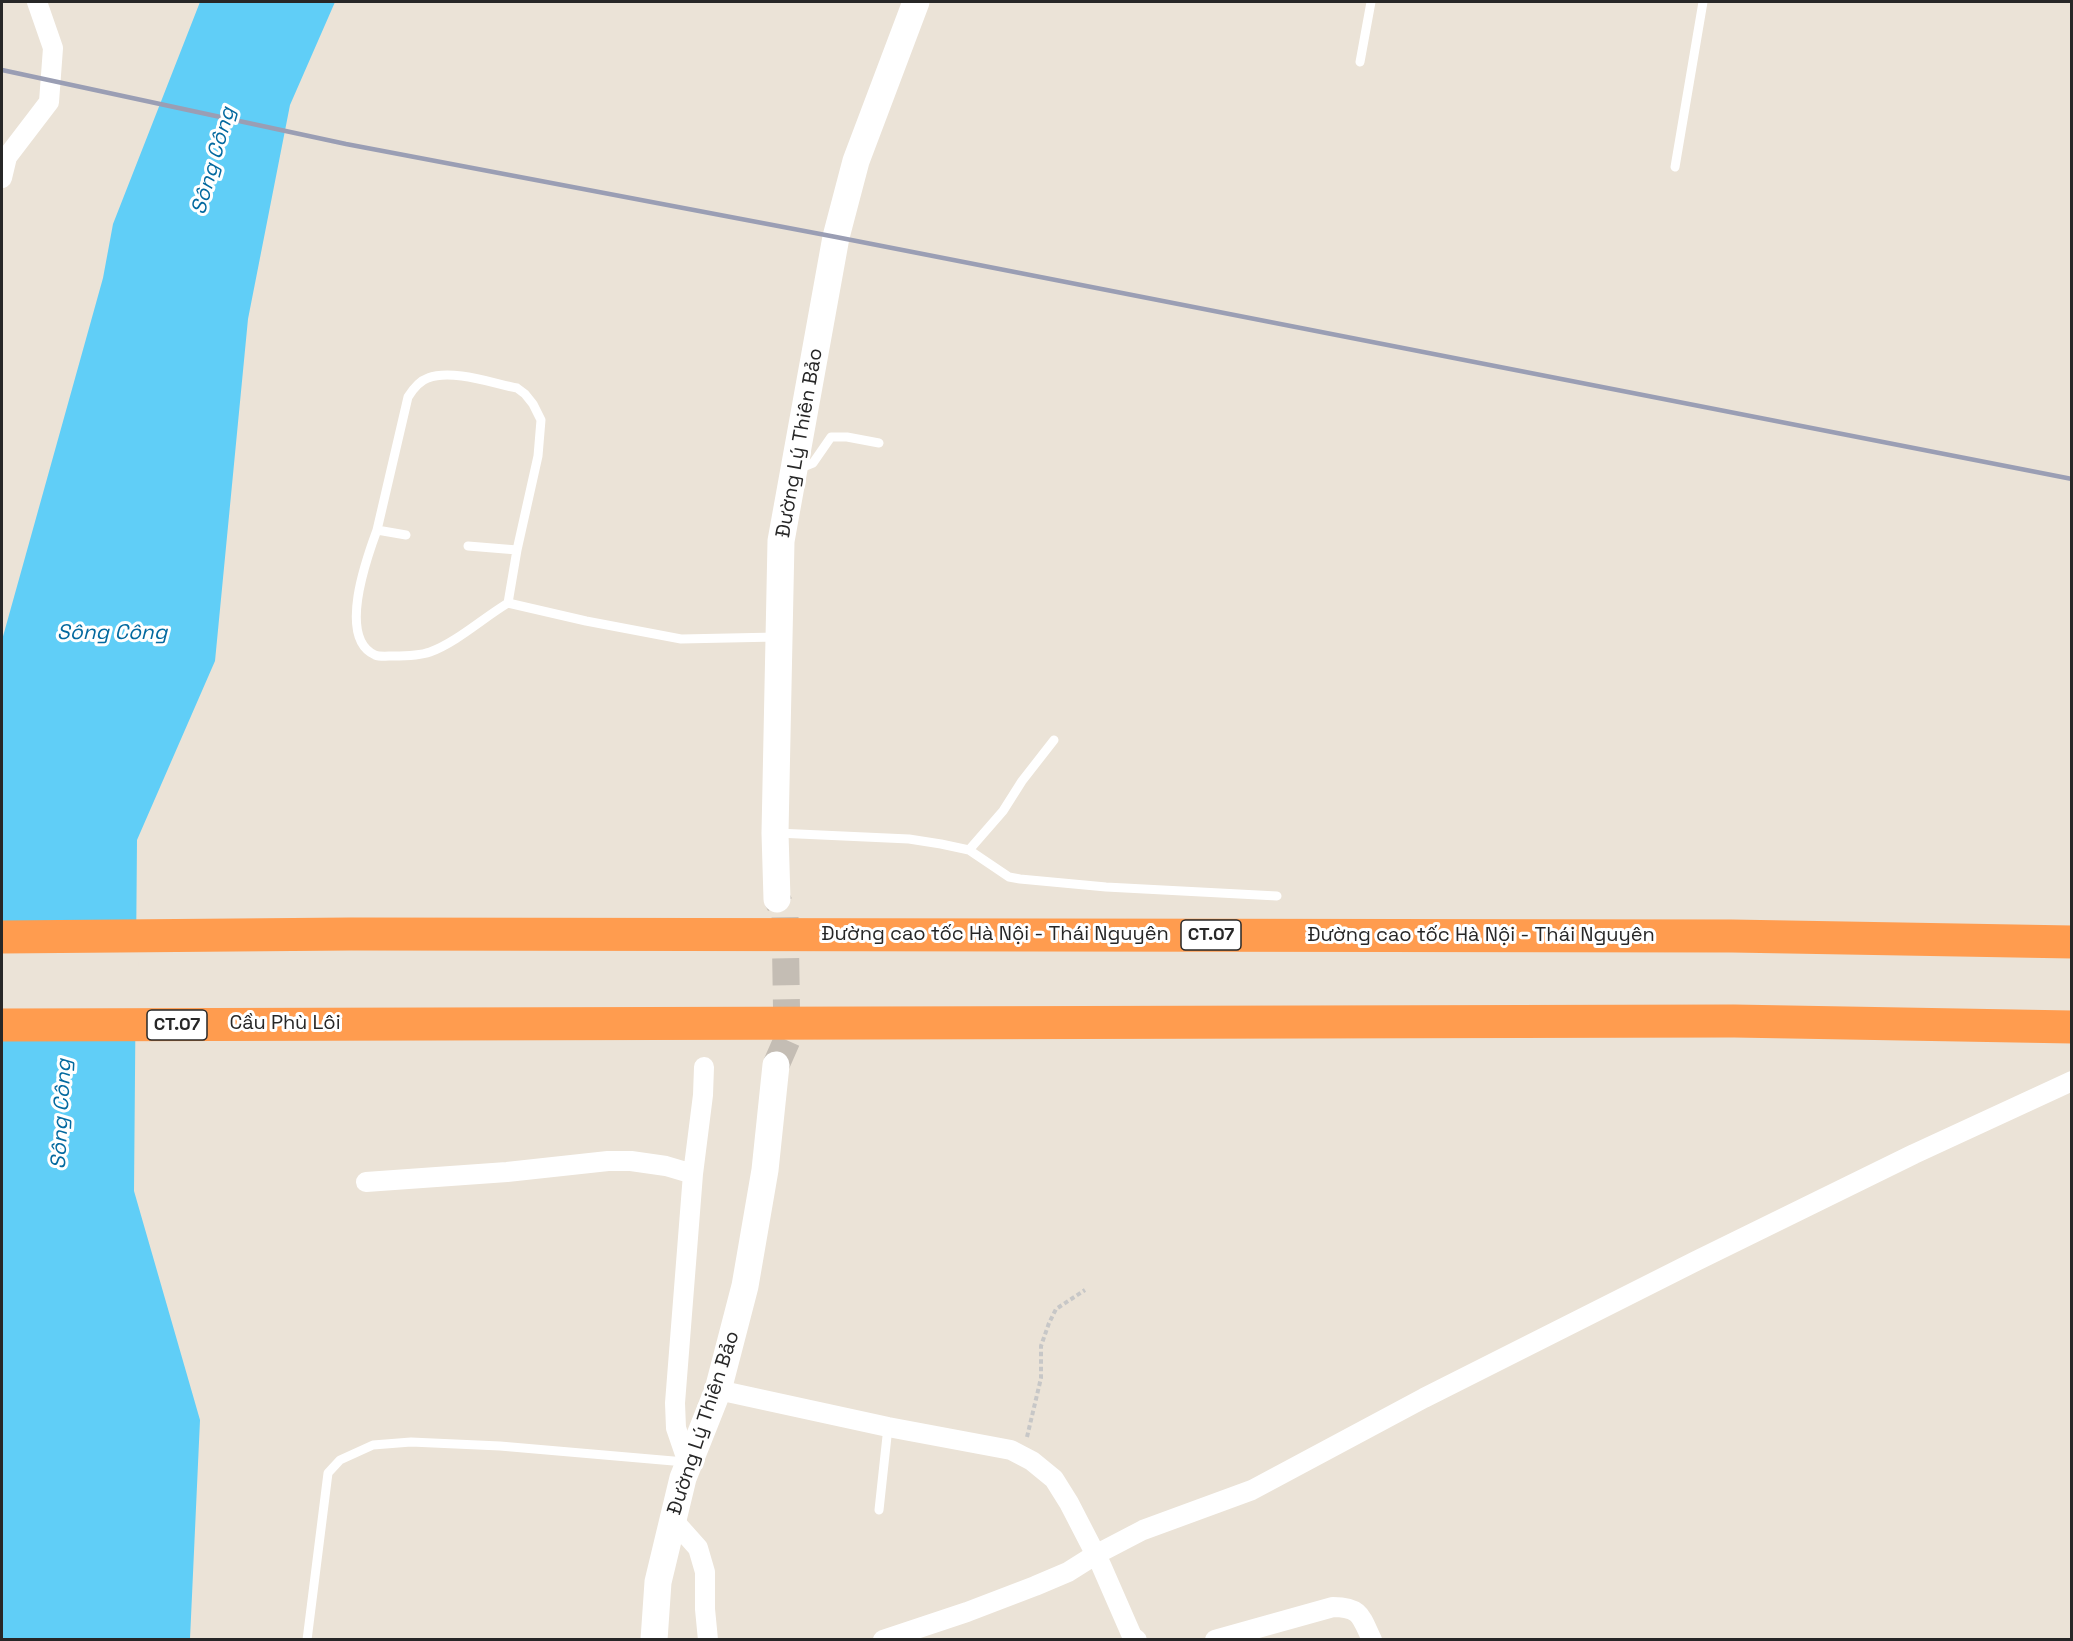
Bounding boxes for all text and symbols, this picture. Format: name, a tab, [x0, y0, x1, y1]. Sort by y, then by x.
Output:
water label: Sông Công	[187, 104, 241, 218]
street label: Đường Lý Thiên Bảo	[772, 346, 828, 540]
water label: Sông Công	[57, 620, 167, 646]
road number: CT.07	[1181, 920, 1241, 950]
street label: Đường cao tốc Hà Nội - Thái Nguyên	[821, 923, 1169, 947]
street label: Đường cao tốc Hà Nội - Thái Nguyên	[1307, 924, 1655, 948]
road number: CT.07	[147, 1010, 207, 1040]
street label: Cầu Phù Lôi	[229, 1012, 341, 1036]
water label: Sông Công	[47, 1058, 77, 1170]
street label: Đường Lý Thiên Bảo	[663, 1328, 745, 1518]

